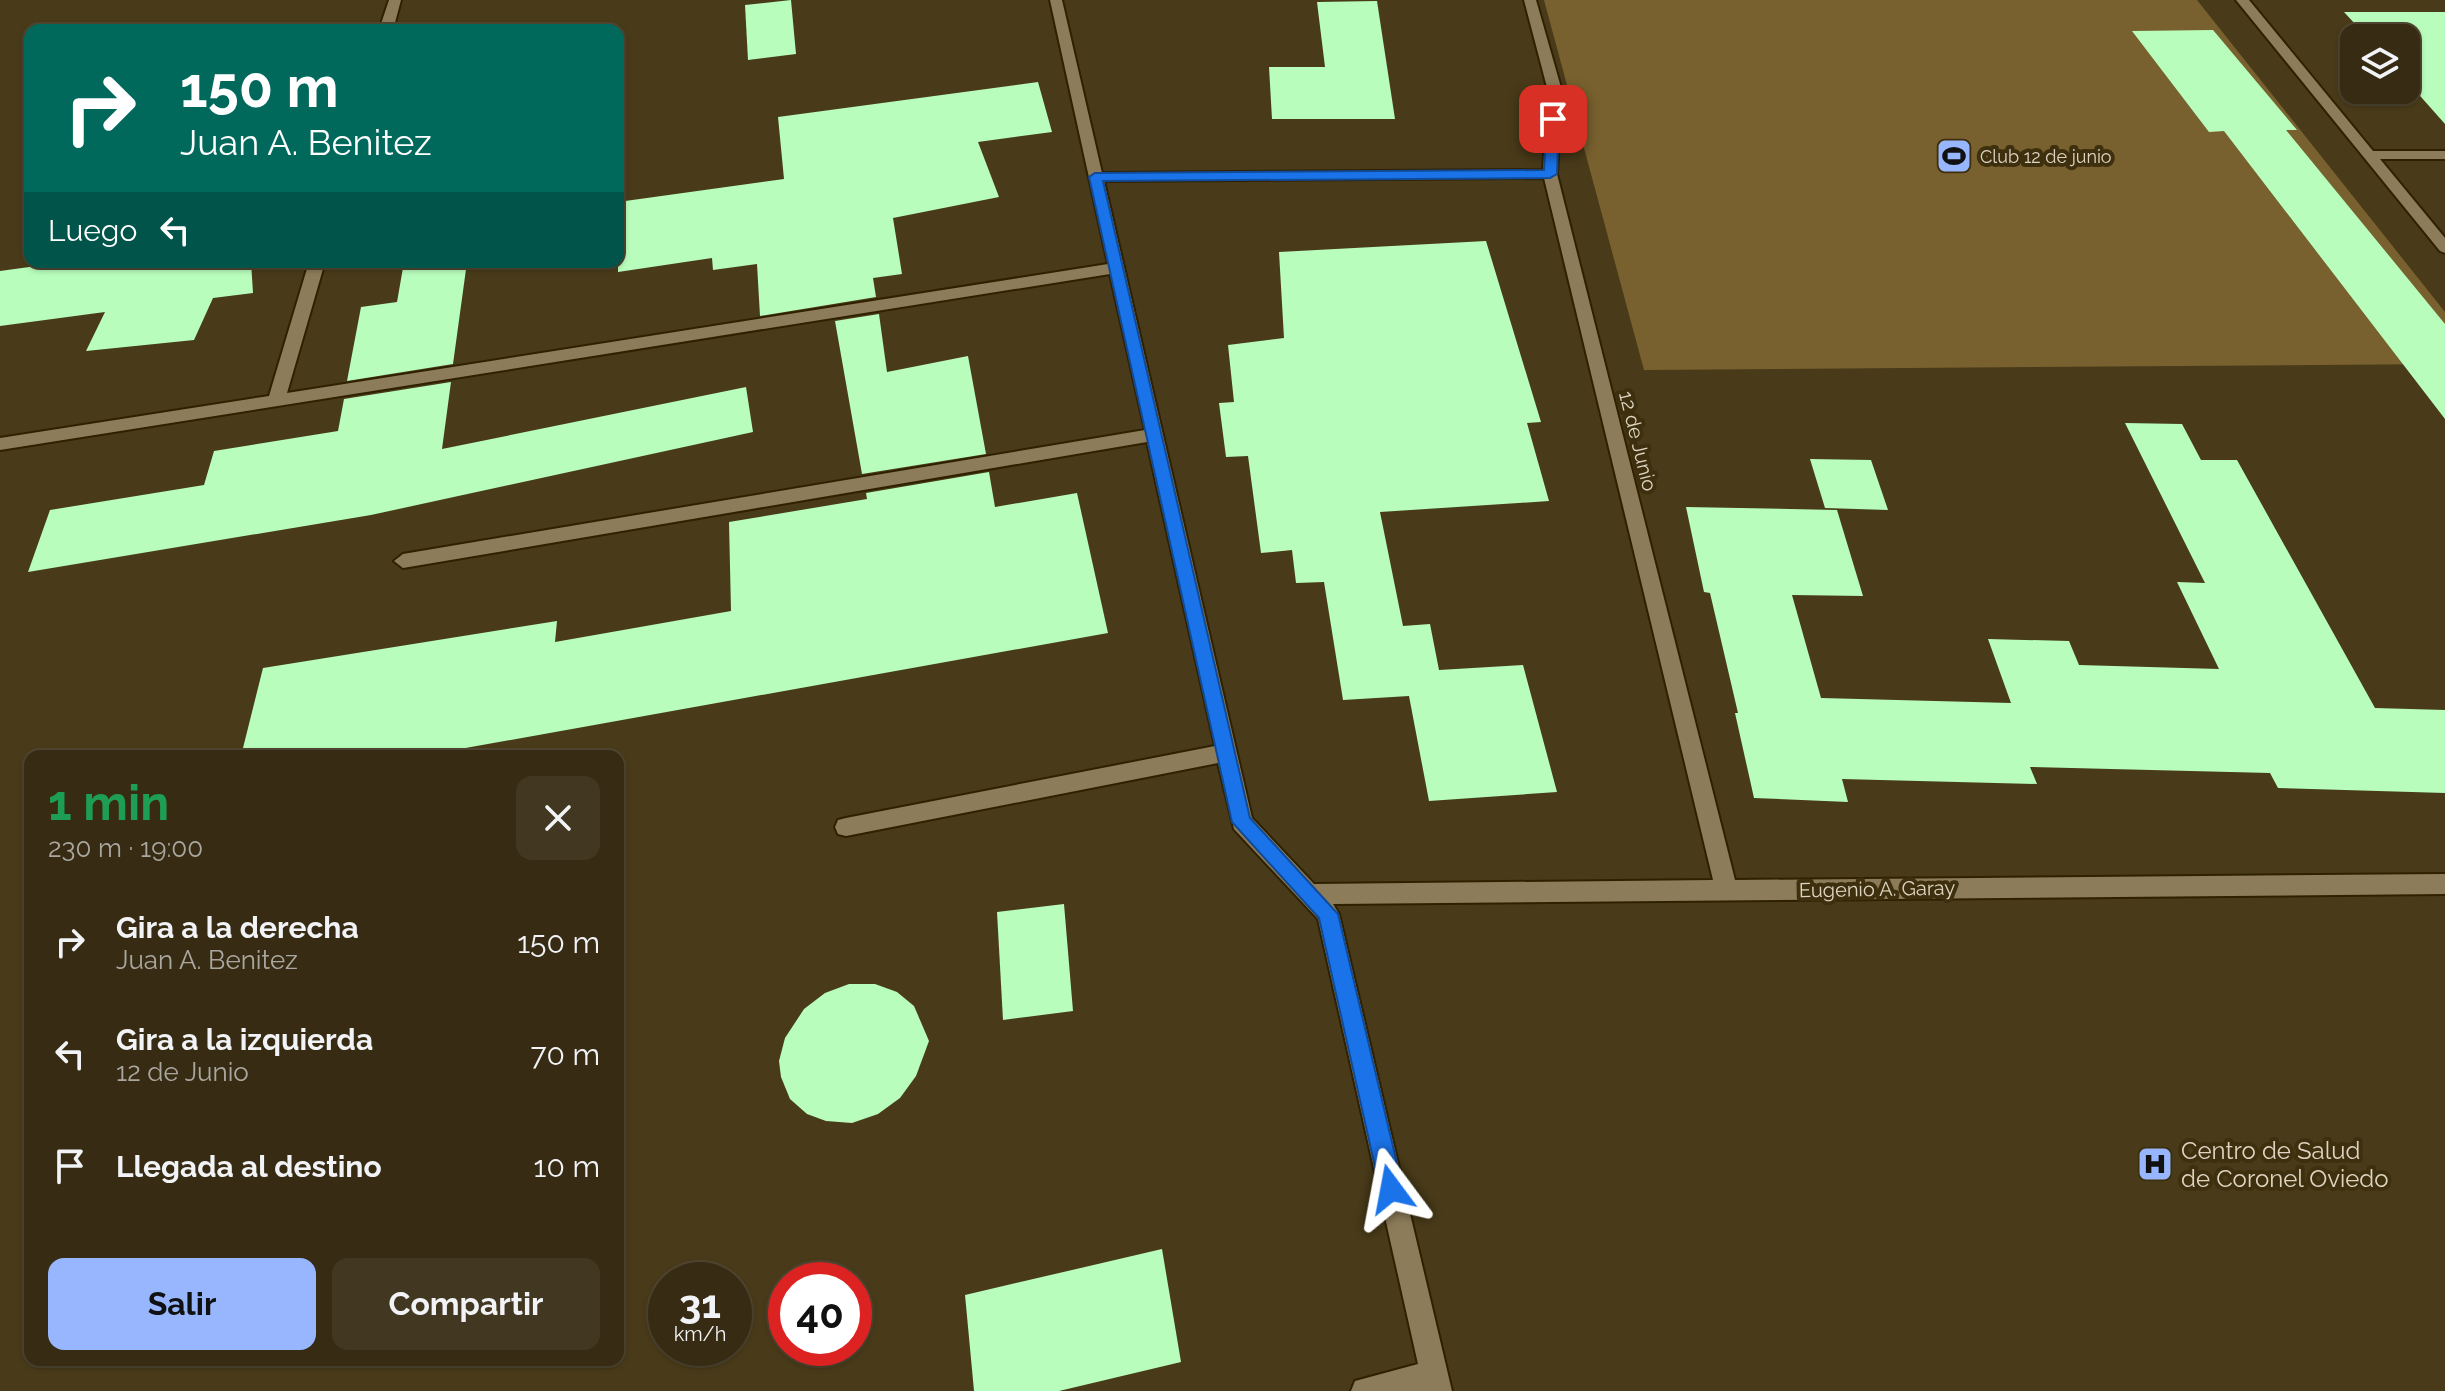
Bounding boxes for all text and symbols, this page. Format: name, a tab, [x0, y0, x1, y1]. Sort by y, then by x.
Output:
map controls	[2340, 24, 2420, 104]
button: layers	[2340, 24, 2420, 104]
text: 150 m	[180, 54, 339, 120]
icon: right	[48, 56, 152, 160]
pin	[1519, 85, 1587, 153]
icon: arrive	[1531, 97, 1575, 141]
text: Juan A. Benitez	[180, 121, 432, 163]
sports icon: Club 12 de junio	[1935, 137, 1973, 175]
place label: Club 12 de junio	[1980, 146, 2112, 167]
icon: left	[153, 208, 197, 252]
text: Luego	[48, 213, 137, 248]
street label: 12 de Junio	[1614, 389, 1662, 494]
text: 1 min	[48, 775, 169, 831]
button: close	[516, 776, 600, 860]
text: 230 m · 19:00	[48, 833, 203, 863]
street label: Eugenio A. Garay	[1799, 876, 1956, 902]
text: Gira a la derecha	[116, 910, 359, 945]
icon: right	[48, 920, 92, 964]
text: 150 m	[517, 925, 600, 960]
text: Juan A. Benitez	[116, 945, 298, 975]
text: Gira a la izquierda	[116, 1022, 373, 1057]
icon: left	[48, 1032, 92, 1076]
text: 70 m	[530, 1037, 600, 1072]
text: 12 de Junio	[116, 1057, 249, 1087]
place label: Centro de Salud de Coronel Oviedo	[2181, 1136, 2389, 1193]
icon: arrive	[48, 1144, 92, 1188]
hospital icon: Centro de Salud de Coronel Oviedo	[2136, 1145, 2174, 1183]
position arrow	[1349, 1147, 1433, 1231]
text: Llegada al destino	[116, 1149, 382, 1184]
text: 10 m	[534, 1149, 600, 1184]
button: Salir	[48, 1258, 316, 1350]
button: Compartir	[332, 1258, 600, 1350]
speed limit sign: 40	[768, 1262, 872, 1366]
text: 31	[679, 1280, 721, 1327]
text: km/h	[674, 1322, 726, 1346]

